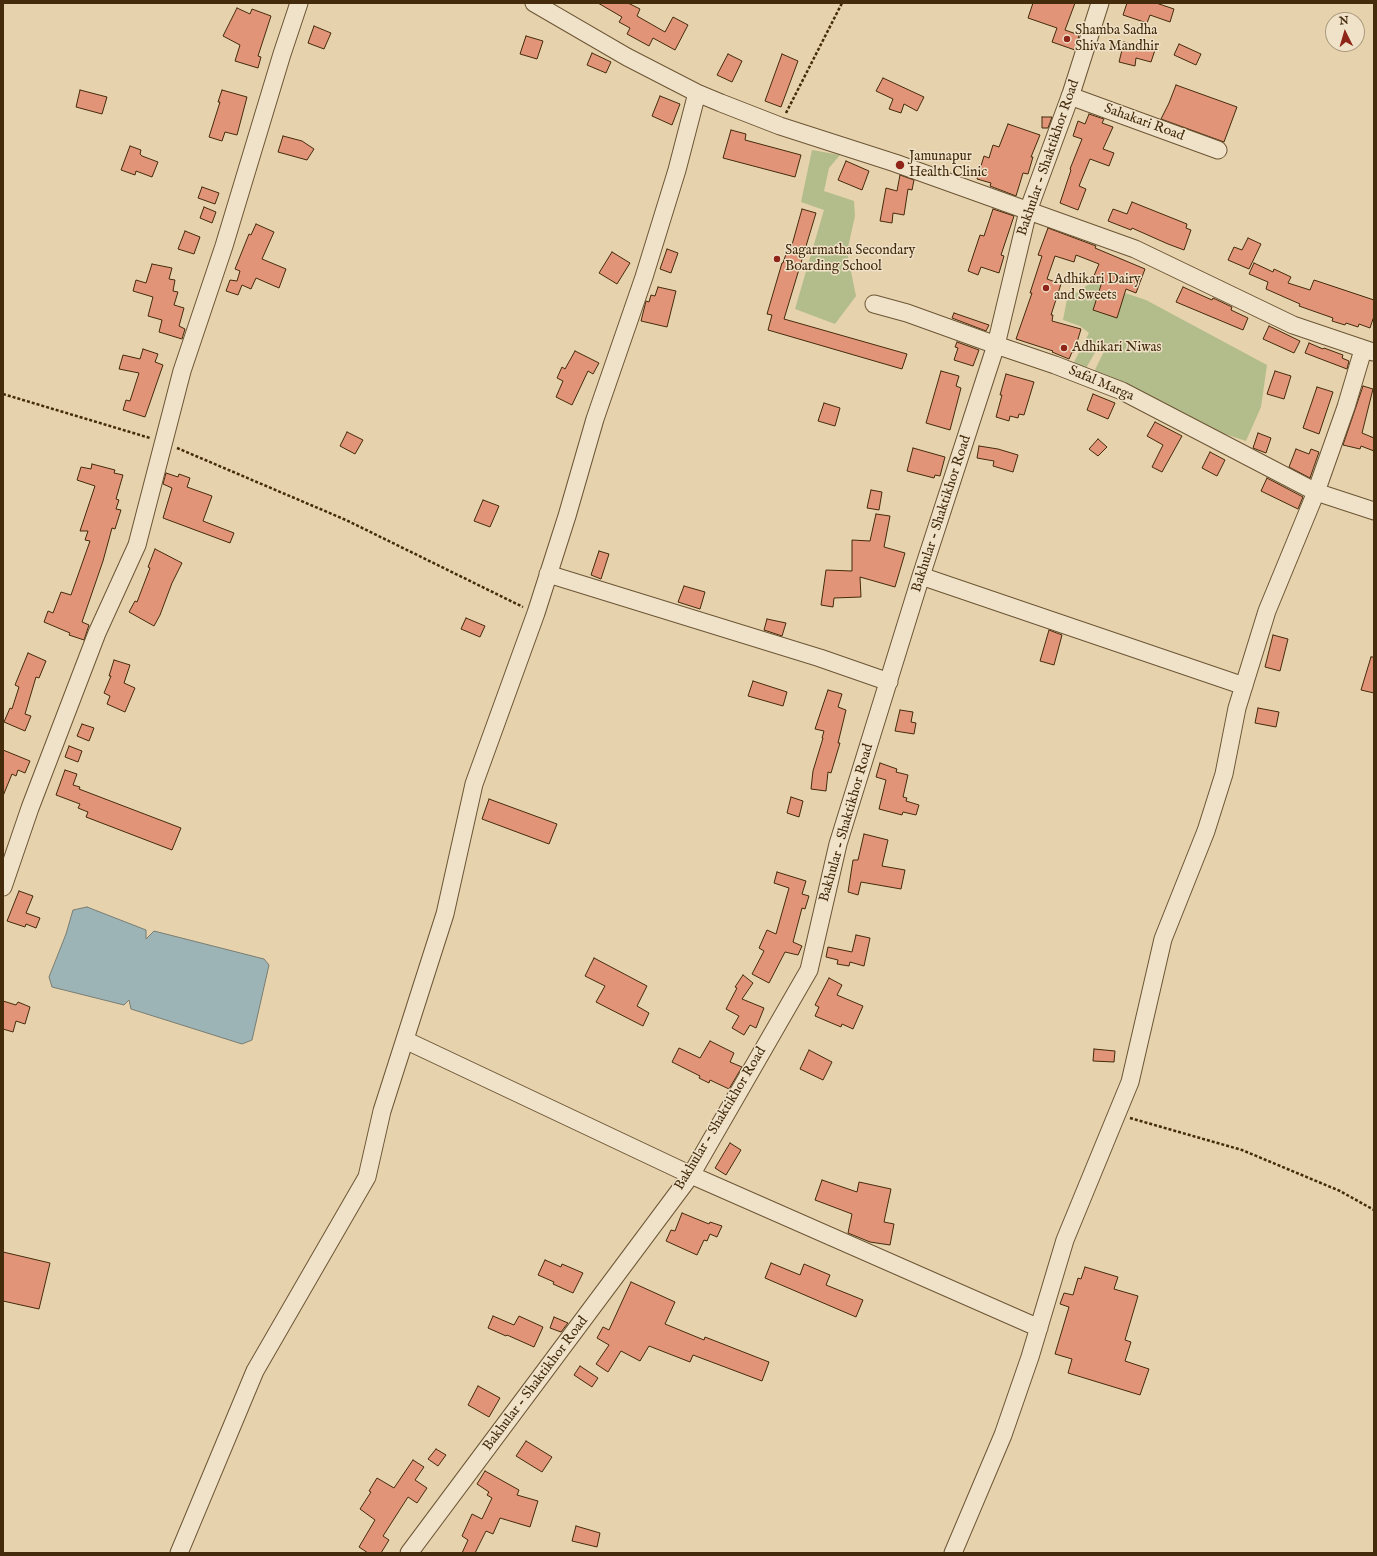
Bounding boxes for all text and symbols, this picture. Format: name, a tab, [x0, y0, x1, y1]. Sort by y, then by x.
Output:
north arrow	[1325, 12, 1365, 52]
text: N	[1339, 14, 1349, 28]
place label: Shamba Sadha Shiva Mandhir	[1075, 23, 1159, 56]
marker: Shamba Sadha Shiva Mandhir	[1062, 34, 1072, 44]
street label: Bakhular - Shaktikhor Road	[1014, 78, 1084, 238]
street label: Sahakari Road	[1102, 101, 1186, 145]
place label: Jamunapur Health Clinic	[909, 149, 987, 182]
marker: Jamunapur Health Clinic	[894, 159, 906, 171]
place label: Sagarmatha Secondary Boarding School	[785, 243, 915, 276]
marker: Sagarmatha Secondary Boarding School	[772, 254, 782, 264]
place label: Adhikari Dairy and Sweets	[1054, 272, 1141, 304]
marker: Adhikari Dairy and Sweets	[1041, 283, 1051, 293]
place label: Adhikari Niwas	[1072, 340, 1161, 356]
marker: Adhikari Niwas	[1059, 343, 1069, 353]
street label: Safal Marga	[1066, 363, 1136, 405]
street label: Bakhular - Shaktikhor Road	[909, 433, 975, 595]
street label: Bakhular - Shaktikhor Road	[816, 742, 878, 904]
street label: Bakhular - Shaktikhor Road	[672, 1044, 770, 1194]
street label: Bakhular - Shaktikhor Road	[480, 1313, 592, 1455]

